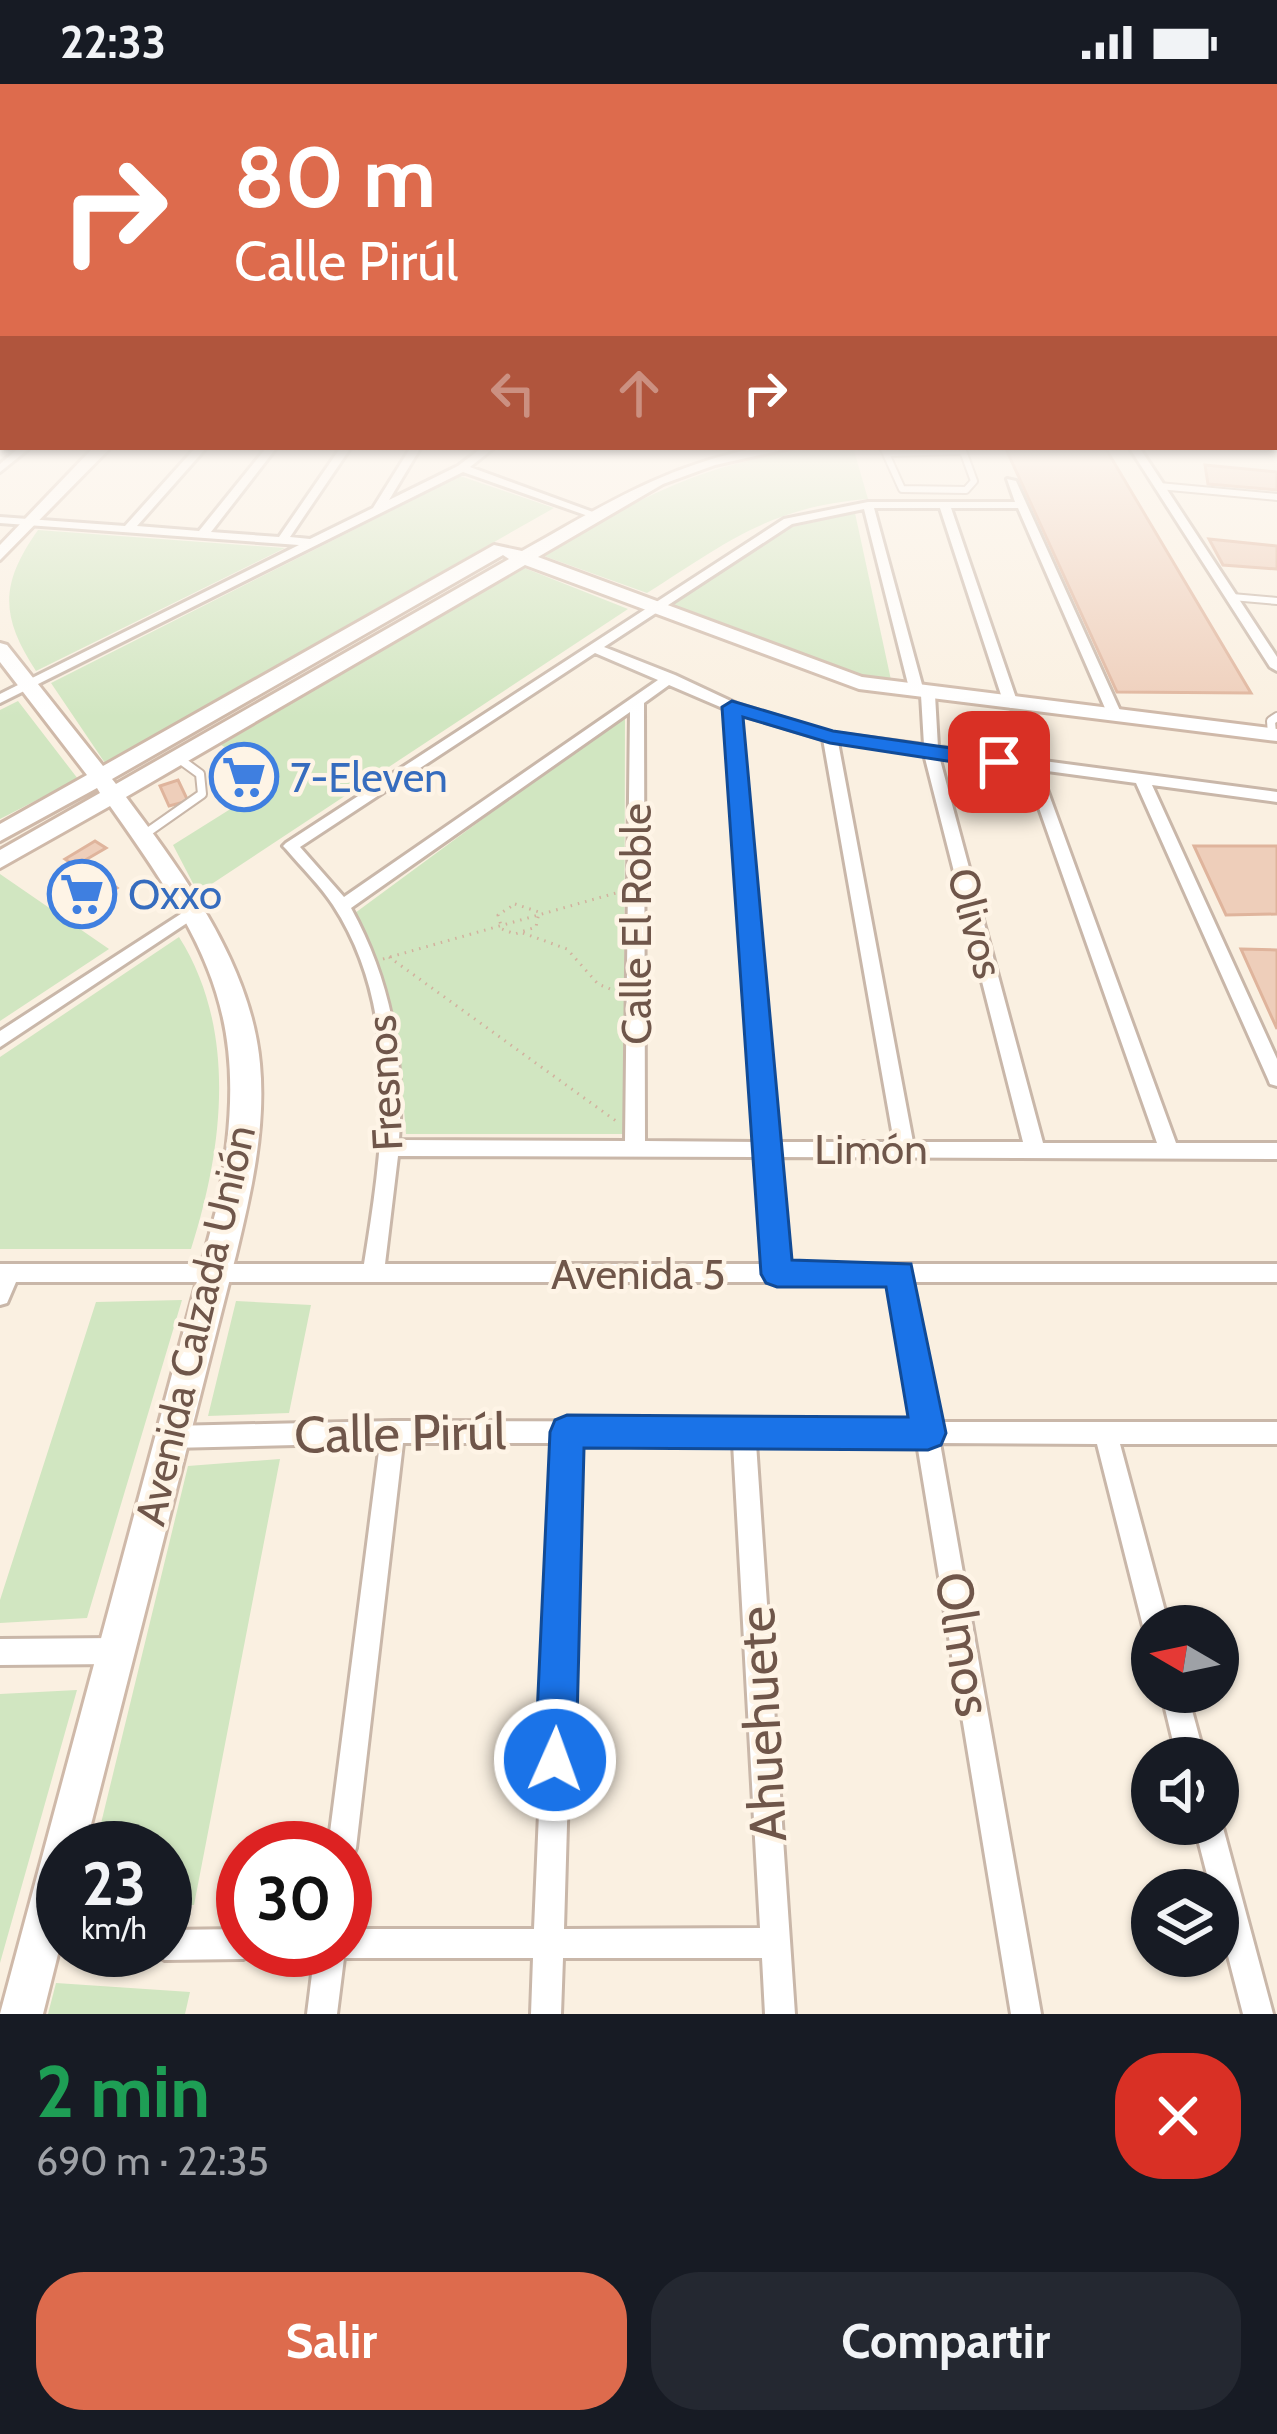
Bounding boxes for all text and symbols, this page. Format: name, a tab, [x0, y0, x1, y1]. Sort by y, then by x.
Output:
text: 22:33	[60, 15, 166, 69]
text: 80 m	[234, 126, 436, 228]
icon: right	[36, 132, 192, 288]
text: Calle Pirúl	[234, 228, 458, 294]
icon: left	[480, 360, 546, 426]
icon: ahead	[606, 360, 672, 426]
icon: right	[732, 360, 798, 426]
pin	[948, 711, 1050, 813]
icon: arrive	[966, 729, 1032, 795]
supermarket icon: 7-Eleven	[209, 742, 279, 812]
place label: 7-Eleven	[290, 751, 448, 803]
street label: Calle El Roble	[610, 803, 662, 1045]
supermarket icon: Oxxo	[47, 859, 117, 929]
street label: Olivos	[936, 862, 1016, 984]
place label: Oxxo	[128, 868, 222, 920]
street label: Fresnos	[354, 1014, 414, 1152]
street label: Avenida Calzada Unión	[124, 1120, 266, 1530]
street label: Limón	[814, 1123, 928, 1175]
street label: Avenida 5	[551, 1248, 725, 1300]
street label: Calle Pirúl	[294, 1400, 506, 1466]
street label: Olmos	[922, 1568, 1006, 1720]
street label: Ahuehuete	[725, 1605, 799, 1843]
north arrow	[1131, 1605, 1239, 1713]
map controls	[1131, 1605, 1239, 1977]
position arrow	[492, 1697, 618, 1823]
button: sound	[1131, 1737, 1239, 1845]
speed limit sign: 30	[216, 1821, 372, 1977]
text: 23	[82, 1847, 146, 1920]
button: layers	[1131, 1869, 1239, 1977]
text: km/h	[81, 1910, 147, 1947]
text: 2 min	[36, 2048, 210, 2135]
button: close	[1115, 2053, 1241, 2179]
text: 690 m · 22:35	[36, 2137, 269, 2185]
button: Salir	[36, 2272, 627, 2410]
button: Compartir	[651, 2272, 1241, 2410]

